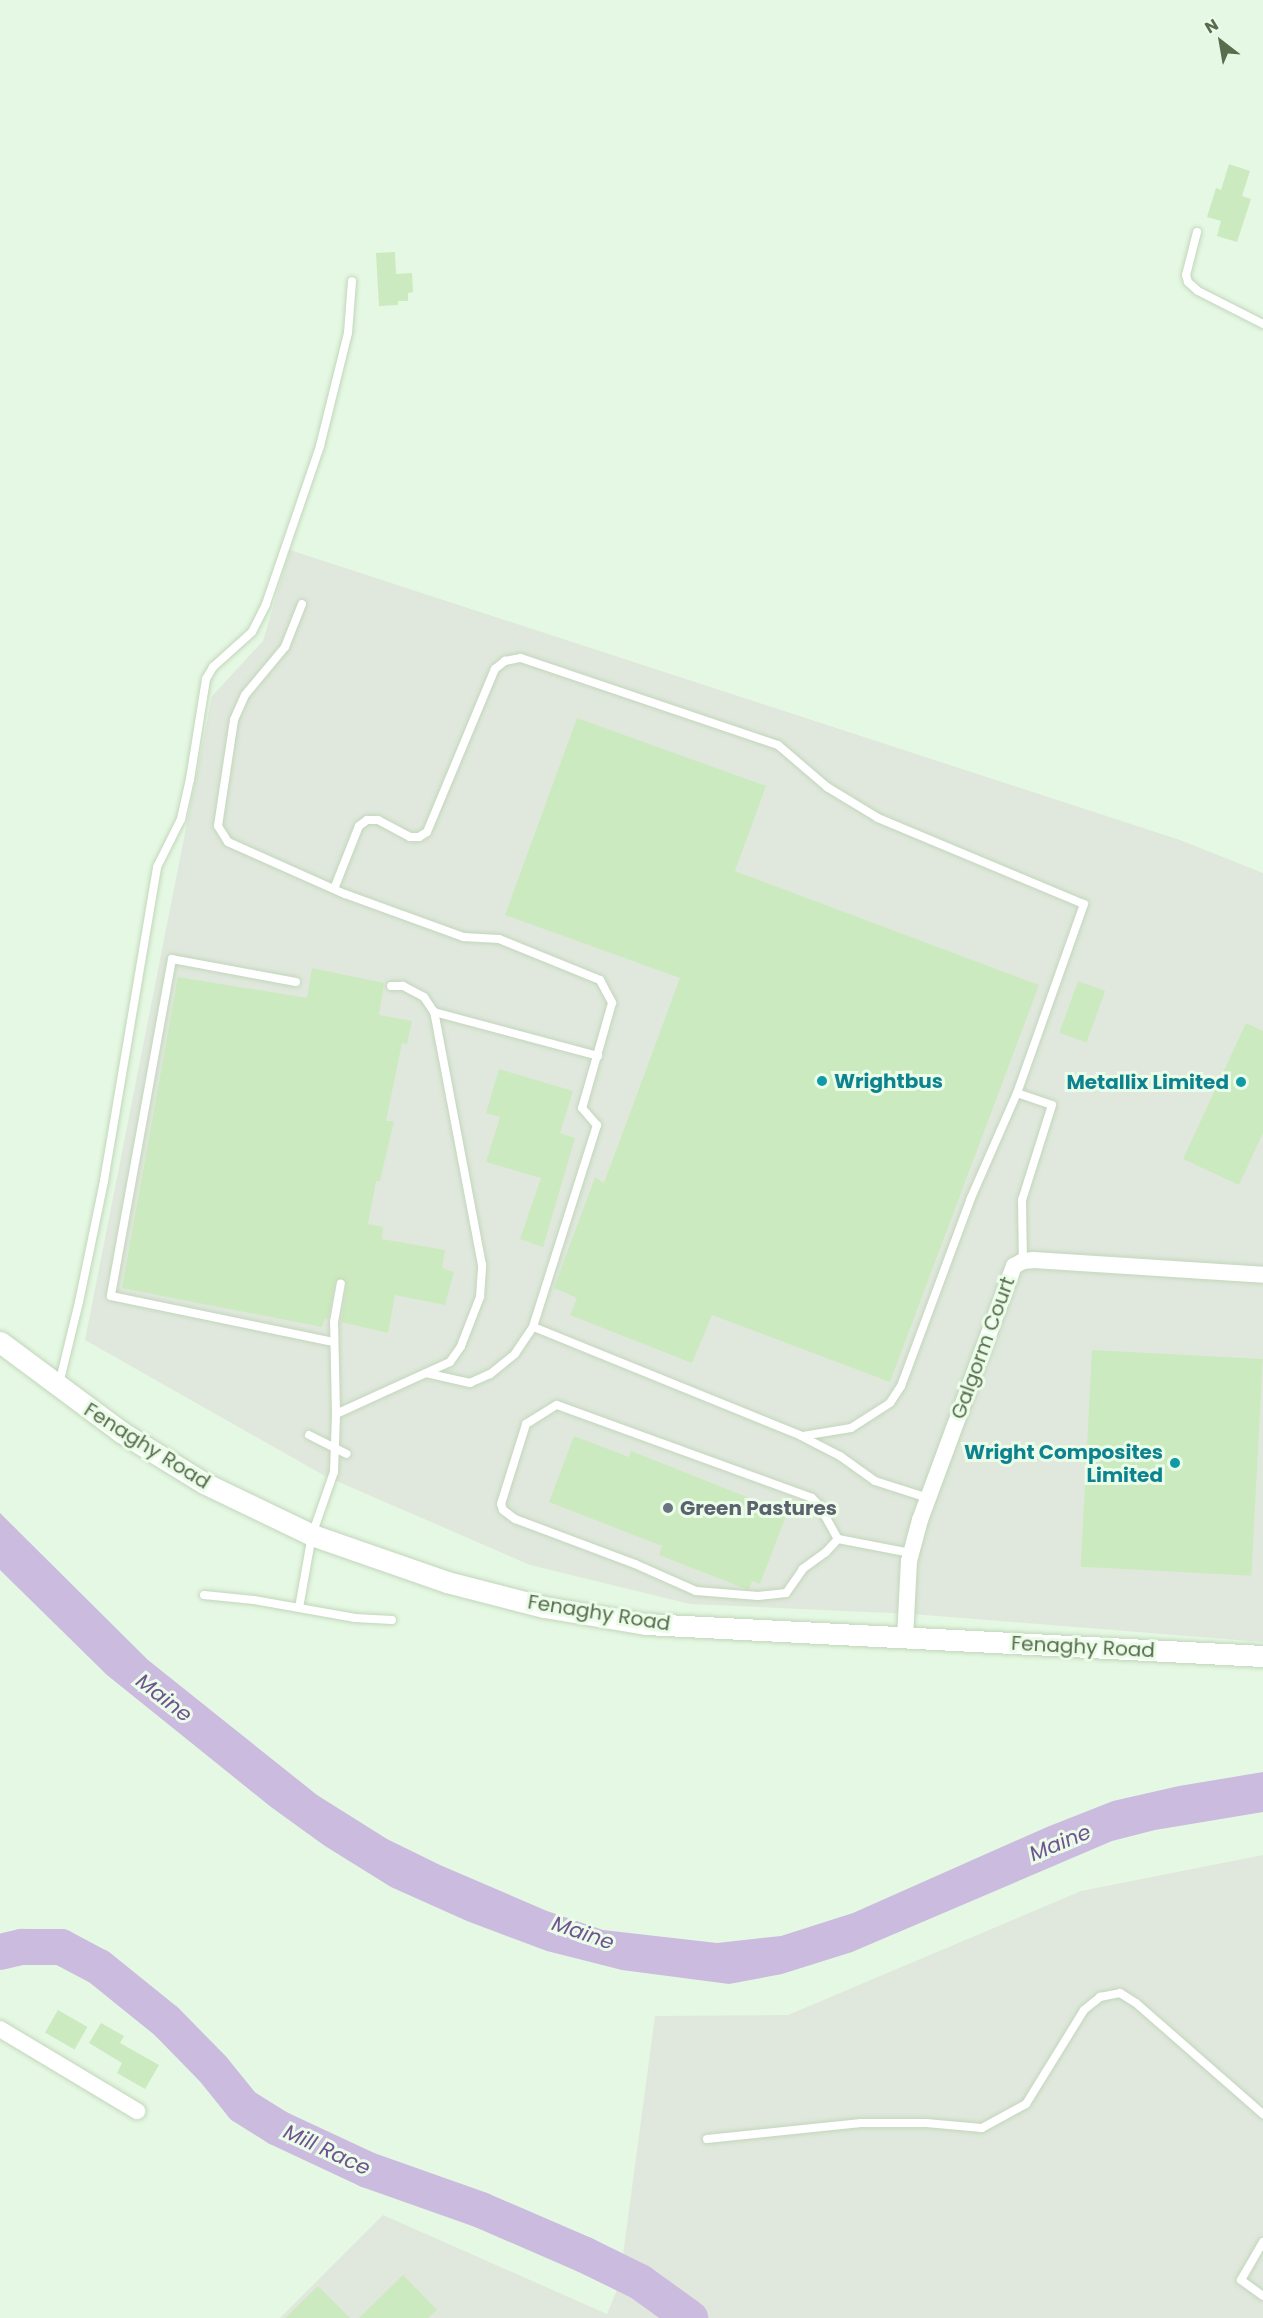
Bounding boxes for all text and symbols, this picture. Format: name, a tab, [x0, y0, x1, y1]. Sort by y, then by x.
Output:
north arrow	[1191, 12, 1251, 72]
text: N	[1200, 13, 1223, 39]
place label: Wrightbus	[834, 1069, 943, 1093]
place label: Metallix Limited	[1066, 1070, 1229, 1094]
marker: Wrightbus	[815, 1074, 829, 1088]
marker: Metallix Limited	[1234, 1075, 1248, 1089]
street label: Galgorm Court	[946, 1274, 1020, 1422]
street label: Fenaghy Road	[80, 1398, 214, 1494]
place label: Wright Composites Limited	[964, 1440, 1163, 1487]
marker: Wright Composites Limited	[1168, 1456, 1182, 1470]
place label: Green Pastures	[680, 1496, 837, 1520]
marker: Green Pastures	[661, 1501, 675, 1515]
street label: Fenaghy Road	[526, 1590, 672, 1636]
street label: Fenaghy Road	[1011, 1631, 1155, 1663]
water label: Maine	[131, 1668, 197, 1728]
water label: Maine	[1026, 1819, 1094, 1867]
water label: Maine	[549, 1911, 617, 1955]
water label: Mill Race	[280, 2119, 374, 2181]

